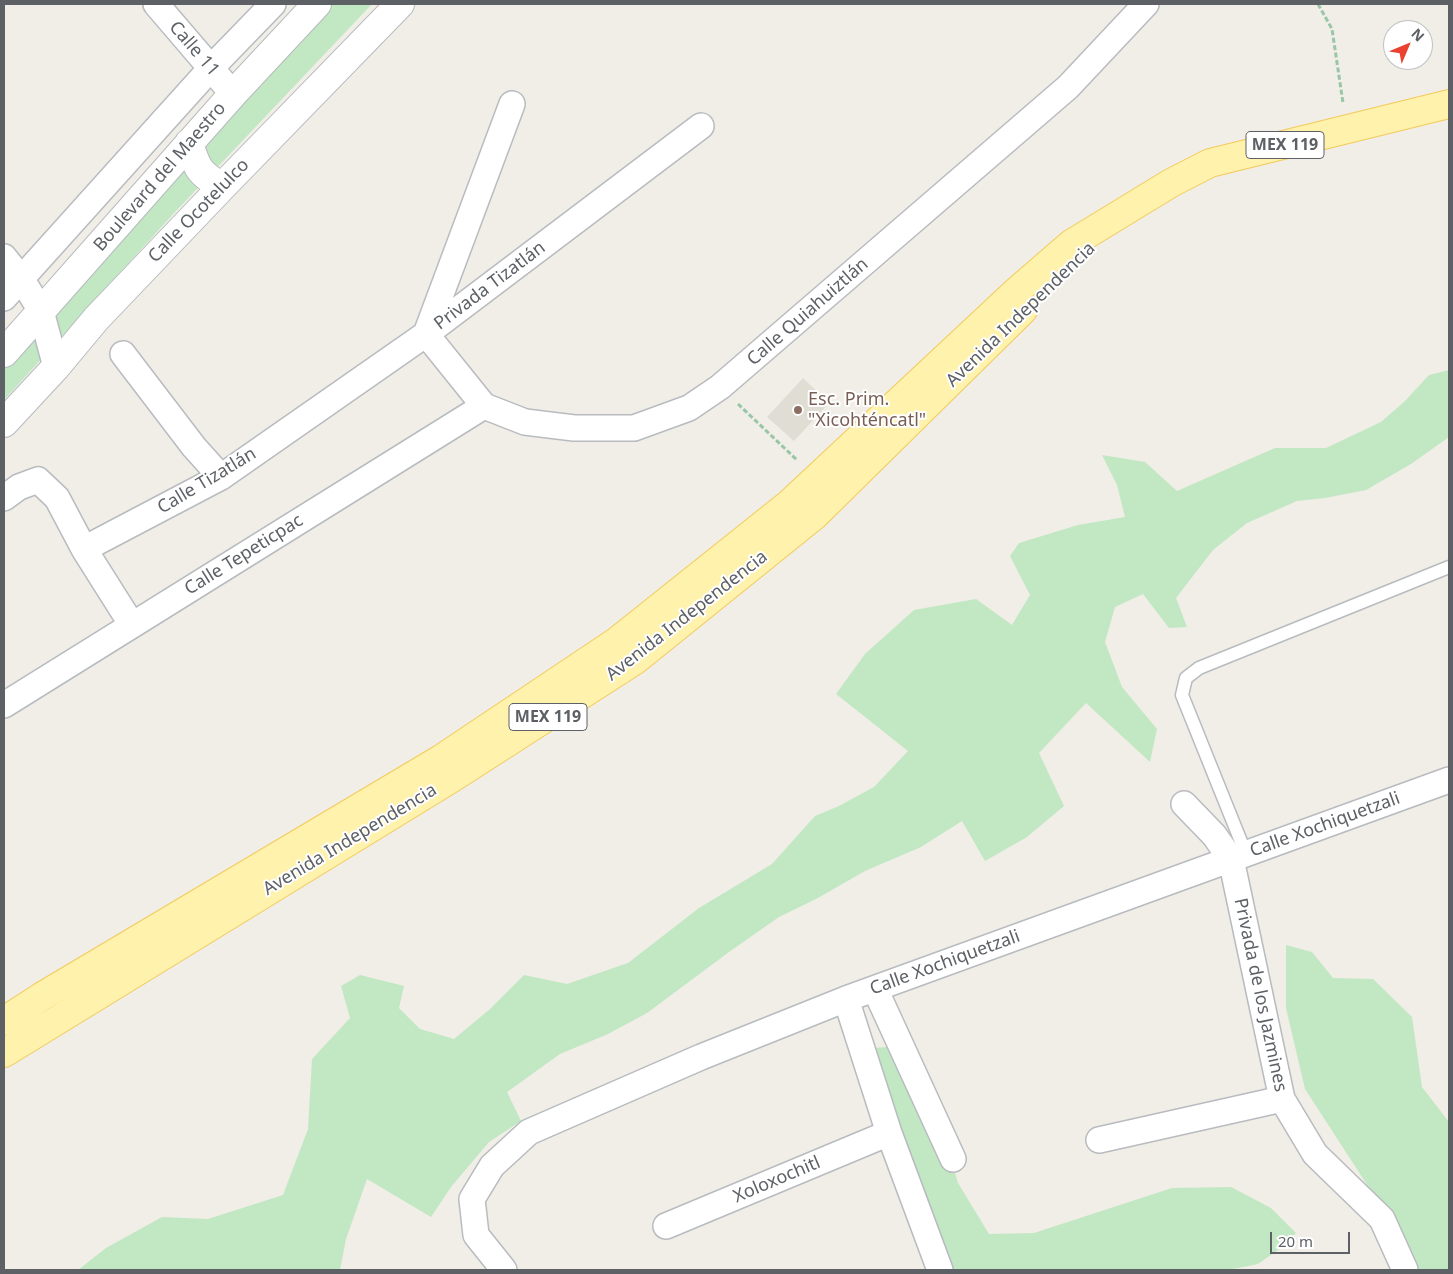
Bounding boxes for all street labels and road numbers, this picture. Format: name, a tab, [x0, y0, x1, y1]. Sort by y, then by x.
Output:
street label: Calle 11	[164, 17, 224, 81]
street label: Boulevard del Maestro	[89, 98, 231, 256]
road number: MEX 119	[1246, 132, 1324, 158]
street label: Calle Ocotelulco	[144, 155, 254, 267]
street label: Privada Tizatlán	[430, 237, 550, 335]
street label: Avenida Independencia	[942, 238, 1100, 392]
street label: Calle Quiahuiztlán	[743, 254, 873, 370]
street label: Calle Tizatlán	[154, 443, 260, 519]
street label: Calle Tepeticpac	[181, 510, 307, 600]
street label: Avenida Independencia	[602, 546, 772, 686]
road number: MEX 119	[509, 704, 587, 730]
street label: Avenida Independencia	[259, 780, 441, 900]
street label: Calle Xochiquetzali	[1247, 788, 1403, 862]
street label: Privada de los Jazmines	[1229, 896, 1291, 1094]
street label: Calle Xochiquetzali	[867, 926, 1023, 1000]
street label: Xoloxochitl	[730, 1152, 824, 1208]

